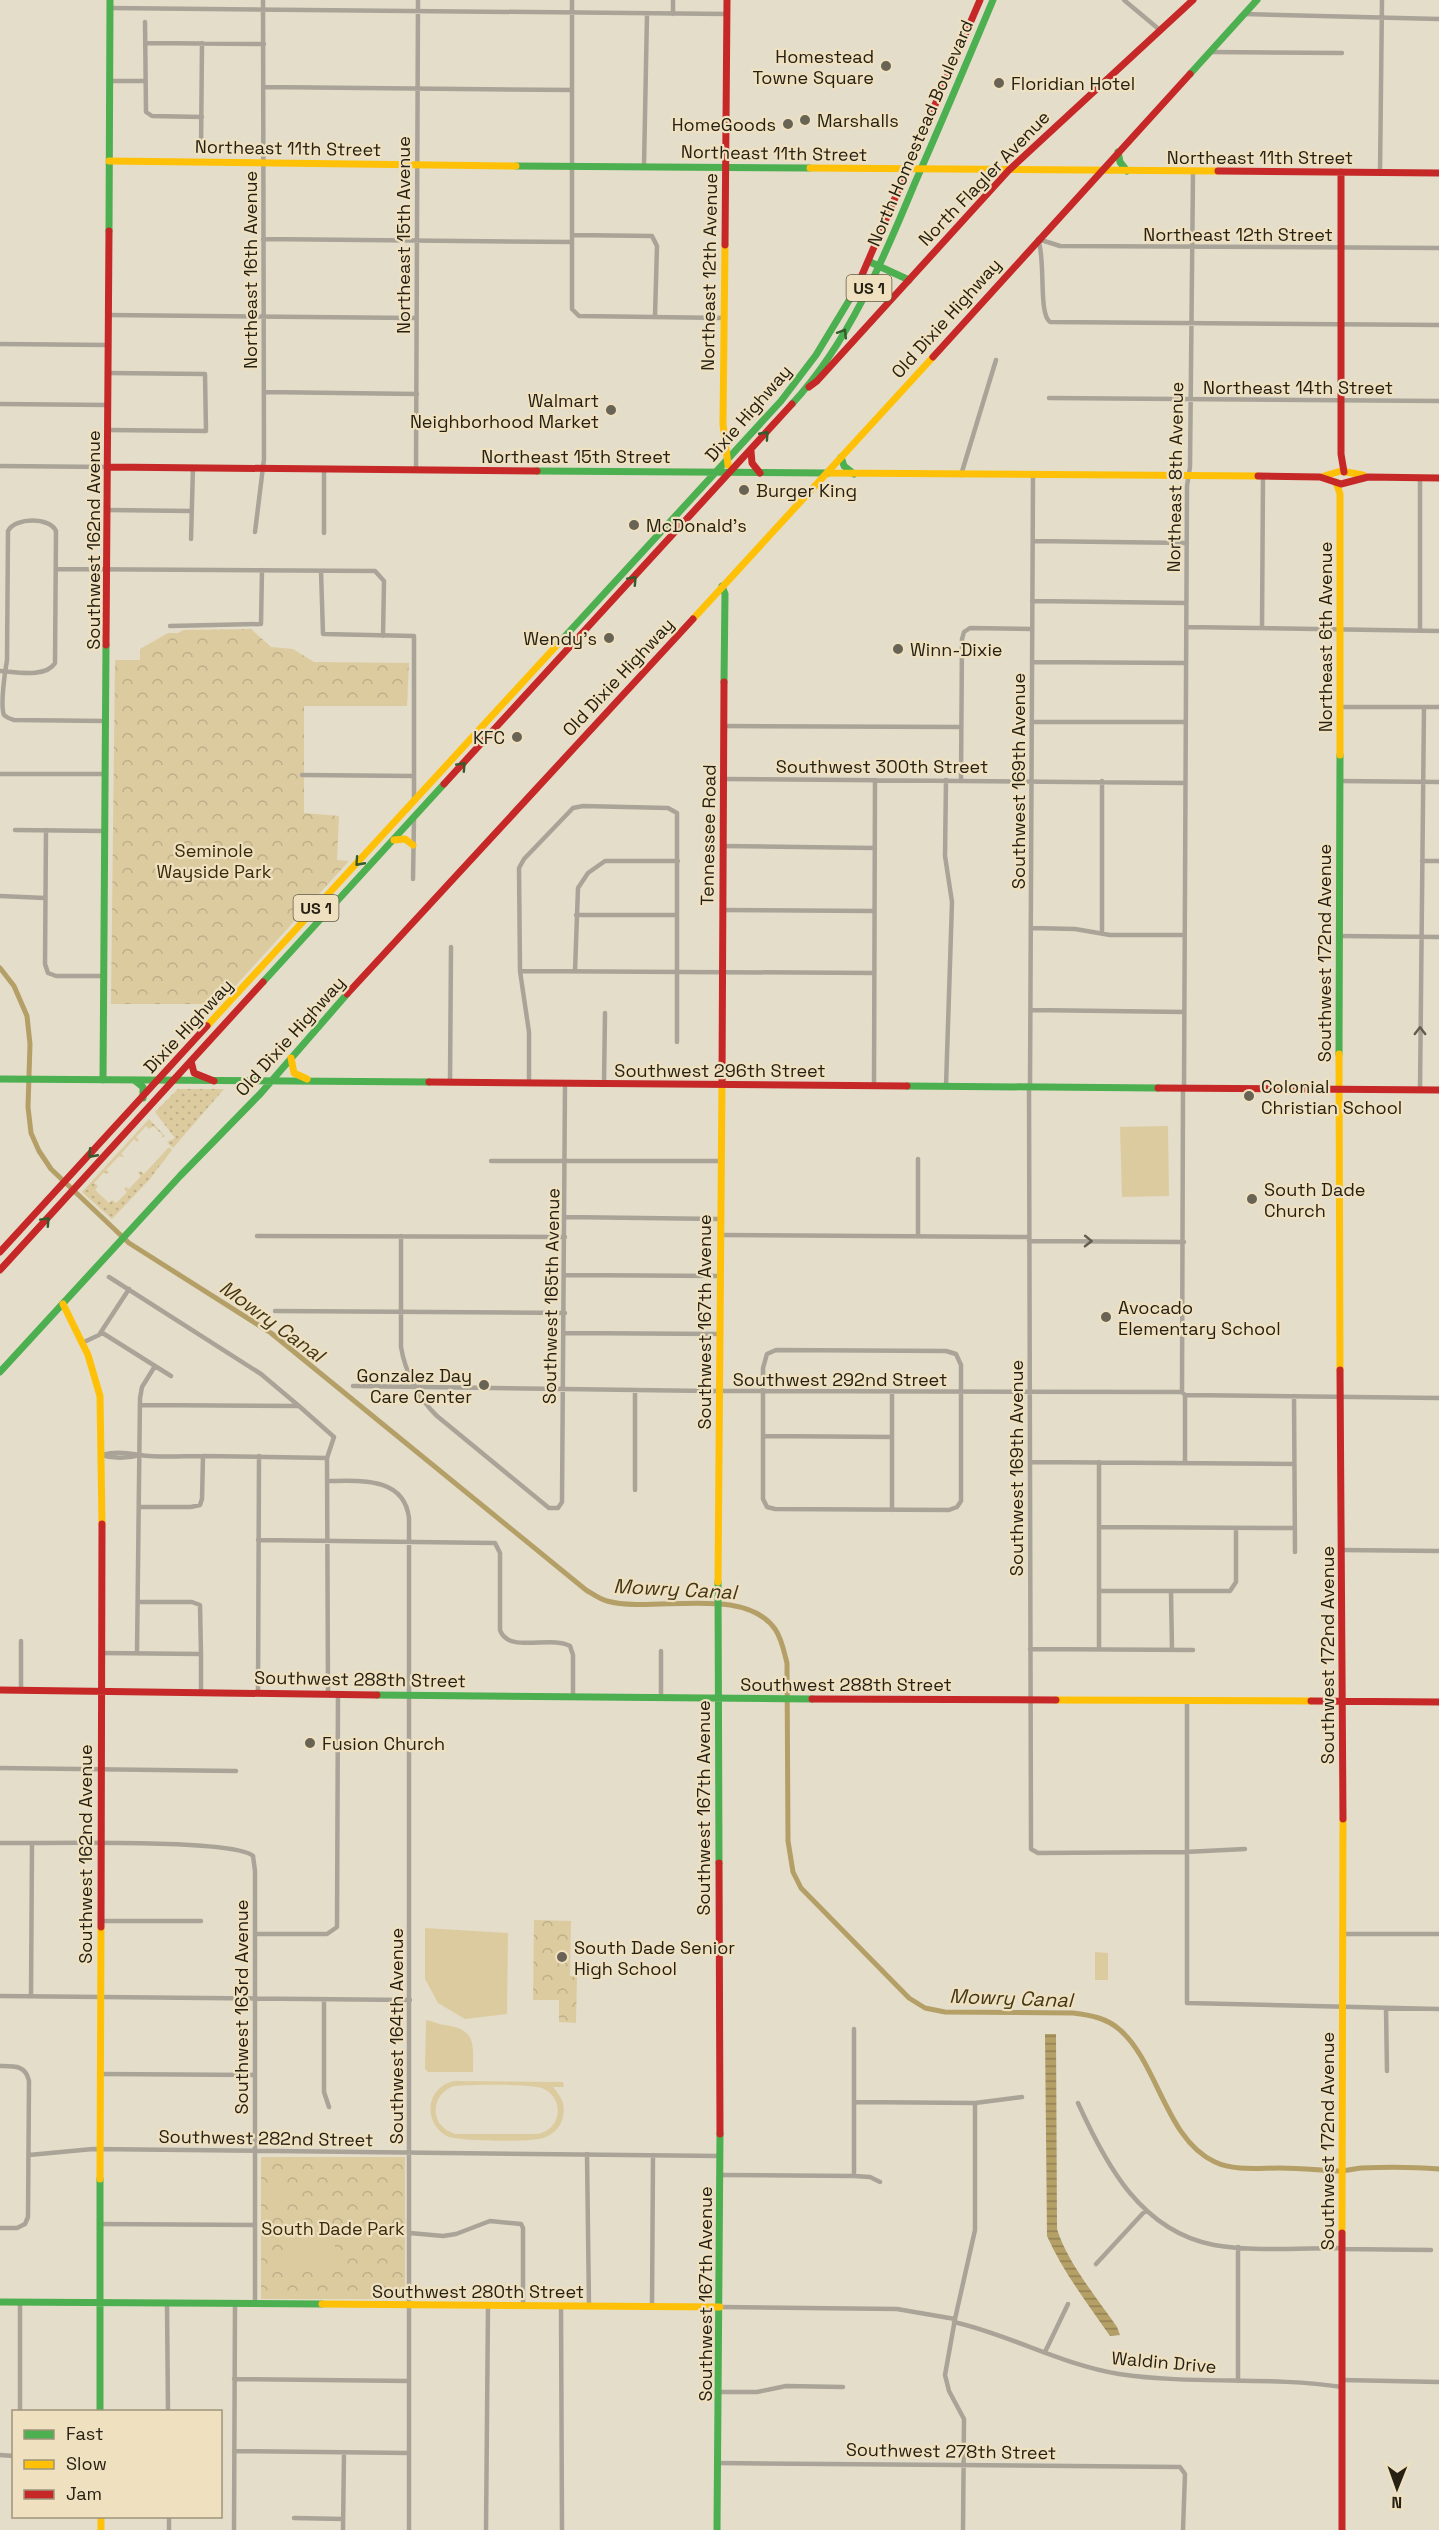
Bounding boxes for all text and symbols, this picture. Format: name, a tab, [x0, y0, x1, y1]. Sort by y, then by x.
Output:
street label: North Homestead Boulevard	[862, 16, 978, 250]
place label: Homestead Towne Square	[752, 45, 874, 89]
marker: Homestead Towne Square	[879, 59, 893, 73]
place label: Floridian Hotel	[1011, 72, 1135, 95]
marker: Floridian Hotel	[992, 76, 1006, 90]
street label: North Flagler Avenue	[913, 105, 1055, 251]
place label: Marshalls	[817, 109, 899, 132]
place label: HomeGoods	[672, 113, 776, 136]
marker: Marshalls	[798, 113, 812, 127]
marker: HomeGoods	[781, 117, 795, 131]
street label: Northeast 11th Street	[195, 135, 381, 161]
street label: Northeast 15th Avenue	[392, 136, 415, 334]
street label: Northeast 11th Street	[681, 140, 867, 166]
street label: Northeast 11th Street	[1167, 146, 1353, 169]
street label: Northeast 16th Avenue	[239, 171, 262, 369]
street label: Northeast 12th Avenue	[696, 173, 722, 371]
street label: Northeast 12th Street	[1143, 223, 1333, 246]
street label: Old Dixie Highway	[886, 253, 1006, 383]
road number: US 1	[846, 275, 892, 301]
one-way arrow	[836, 328, 847, 339]
street label: Dixie Highway	[700, 360, 796, 466]
street label: Northeast 14th Street	[1203, 376, 1393, 399]
street label: Northeast 8th Avenue	[1162, 381, 1188, 573]
place label: Walmart Neighborhood Market	[410, 389, 599, 433]
marker: Walmart Neighborhood Market	[604, 403, 618, 417]
street label: Southwest 162nd Avenue	[82, 430, 105, 650]
one-way arrow	[758, 431, 769, 442]
street label: Northeast 15th Street	[481, 445, 671, 468]
place label: Burger King	[756, 479, 857, 502]
marker: Burger King	[737, 483, 751, 497]
place label: McDonald's	[646, 514, 747, 537]
marker: McDonald's	[627, 518, 641, 532]
street label: Northeast 6th Avenue	[1314, 542, 1337, 732]
one-way arrow	[626, 576, 637, 587]
street label: Old Dixie Highway	[557, 613, 679, 741]
place label: Wendy's	[523, 627, 597, 650]
marker: Wendy's	[602, 631, 616, 645]
place label: Winn-Dixie	[910, 638, 1003, 661]
marker: Winn-Dixie	[891, 642, 905, 656]
street label: Southwest 169th Avenue	[1007, 673, 1030, 889]
place label: KFC	[473, 726, 505, 749]
marker: KFC	[510, 730, 524, 744]
street label: Southwest 300th Street	[776, 755, 988, 778]
one-way arrow	[455, 762, 466, 773]
street label: Tennessee Road	[695, 764, 721, 906]
park label: Seminole Wayside Park	[157, 839, 272, 883]
street label: Southwest 172nd Avenue	[1313, 844, 1336, 1062]
one-way arrow	[355, 855, 366, 866]
road number: US 1	[294, 895, 338, 921]
street label: Old Dixie Highway	[230, 971, 350, 1101]
street label: Dixie Highway	[138, 974, 238, 1078]
one-way arrow	[1414, 1027, 1426, 1036]
street label: Southwest 296th Street	[614, 1059, 826, 1082]
place label: Colonial Christian School	[1261, 1075, 1402, 1119]
marker: Colonial Christian School	[1242, 1089, 1256, 1103]
one-way arrow	[88, 1146, 99, 1157]
place label: South Dade Church	[1264, 1178, 1365, 1222]
street label: Southwest 165th Avenue	[538, 1188, 564, 1404]
marker: South Dade Church	[1245, 1192, 1259, 1206]
street label: Southwest 167th Avenue	[693, 1214, 716, 1430]
one-way arrow	[38, 1217, 49, 1228]
one-way arrow	[1083, 1235, 1092, 1247]
water label: Mowry Canal	[214, 1274, 331, 1369]
place label: Avocado Elementary School	[1118, 1296, 1281, 1340]
marker: Avocado Elementary School	[1099, 1310, 1113, 1324]
street label: Southwest 169th Avenue	[1005, 1360, 1028, 1576]
place label: Gonzalez Day Care Center	[356, 1364, 472, 1408]
street label: Southwest 292nd Street	[733, 1368, 947, 1391]
marker: Gonzalez Day Care Center	[477, 1378, 491, 1392]
street label: Southwest 172nd Avenue	[1316, 1546, 1339, 1764]
water label: Mowry Canal	[613, 1573, 739, 1605]
street label: Southwest 288th Street	[254, 1666, 466, 1692]
street label: Southwest 288th Street	[740, 1673, 952, 1696]
street label: Southwest 167th Avenue	[692, 1700, 715, 1916]
place label: Fusion Church	[322, 1732, 445, 1755]
marker: Fusion Church	[303, 1736, 317, 1750]
street label: Southwest 162nd Avenue	[74, 1744, 97, 1964]
street label: Southwest 163rd Avenue	[230, 1900, 253, 2114]
street label: Southwest 164th Avenue	[385, 1928, 408, 2144]
place label: South Dade Senior High School	[574, 1936, 735, 1980]
marker: South Dade Senior High School	[555, 1950, 569, 1964]
water label: Mowry Canal	[949, 1983, 1075, 2013]
street label: Southwest 172nd Avenue	[1316, 2032, 1339, 2250]
street label: Southwest 282nd Street	[158, 2125, 374, 2151]
street label: Southwest 167th Avenue	[694, 2186, 717, 2402]
park label: South Dade Park	[261, 2217, 405, 2240]
street label: Southwest 280th Street	[372, 2280, 584, 2303]
street label: Waldin Drive	[1111, 2346, 1217, 2378]
legend	[12, 2410, 222, 2518]
text: Fast	[66, 2422, 103, 2445]
street label: Southwest 278th Street	[846, 2438, 1056, 2464]
text: Slow	[66, 2452, 107, 2475]
north arrow	[1367, 2458, 1427, 2518]
text: Jam	[66, 2482, 102, 2505]
text: N	[1391, 2492, 1402, 2513]

